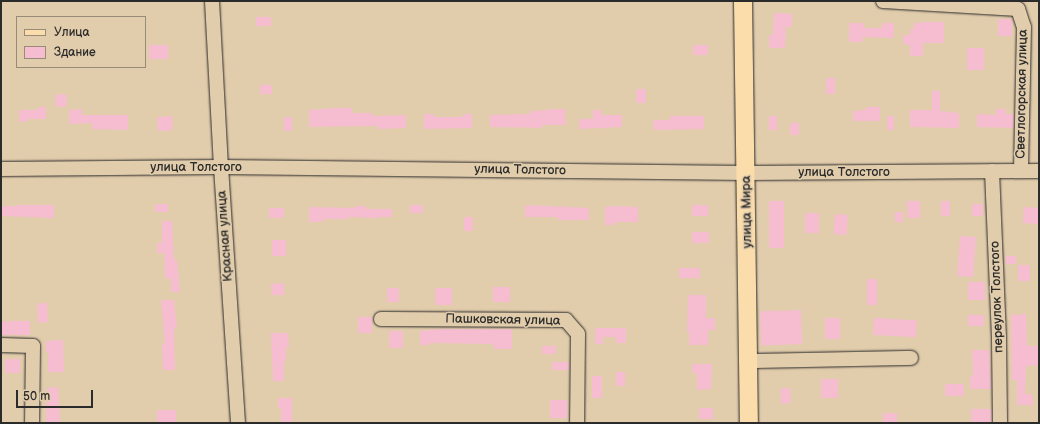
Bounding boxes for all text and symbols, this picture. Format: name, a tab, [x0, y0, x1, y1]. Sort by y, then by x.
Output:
legend	[16, 16, 146, 68]
text: Улица	[54, 25, 90, 40]
street label: Светлогорская улица	[1013, 29, 1031, 159]
text: Здание	[54, 45, 96, 60]
street label: улица Толстого	[150, 159, 242, 175]
street label: улица Толстого	[474, 161, 566, 179]
street label: улица Толстого	[798, 164, 890, 180]
street label: улица Мира	[739, 176, 755, 248]
street label: Красная улица	[214, 190, 236, 282]
street label: переулок Толстого	[987, 241, 1007, 353]
street label: Пашковская улица	[445, 311, 561, 329]
scale bar	[18, 382, 95, 408]
text: 50 m	[23, 389, 50, 404]

